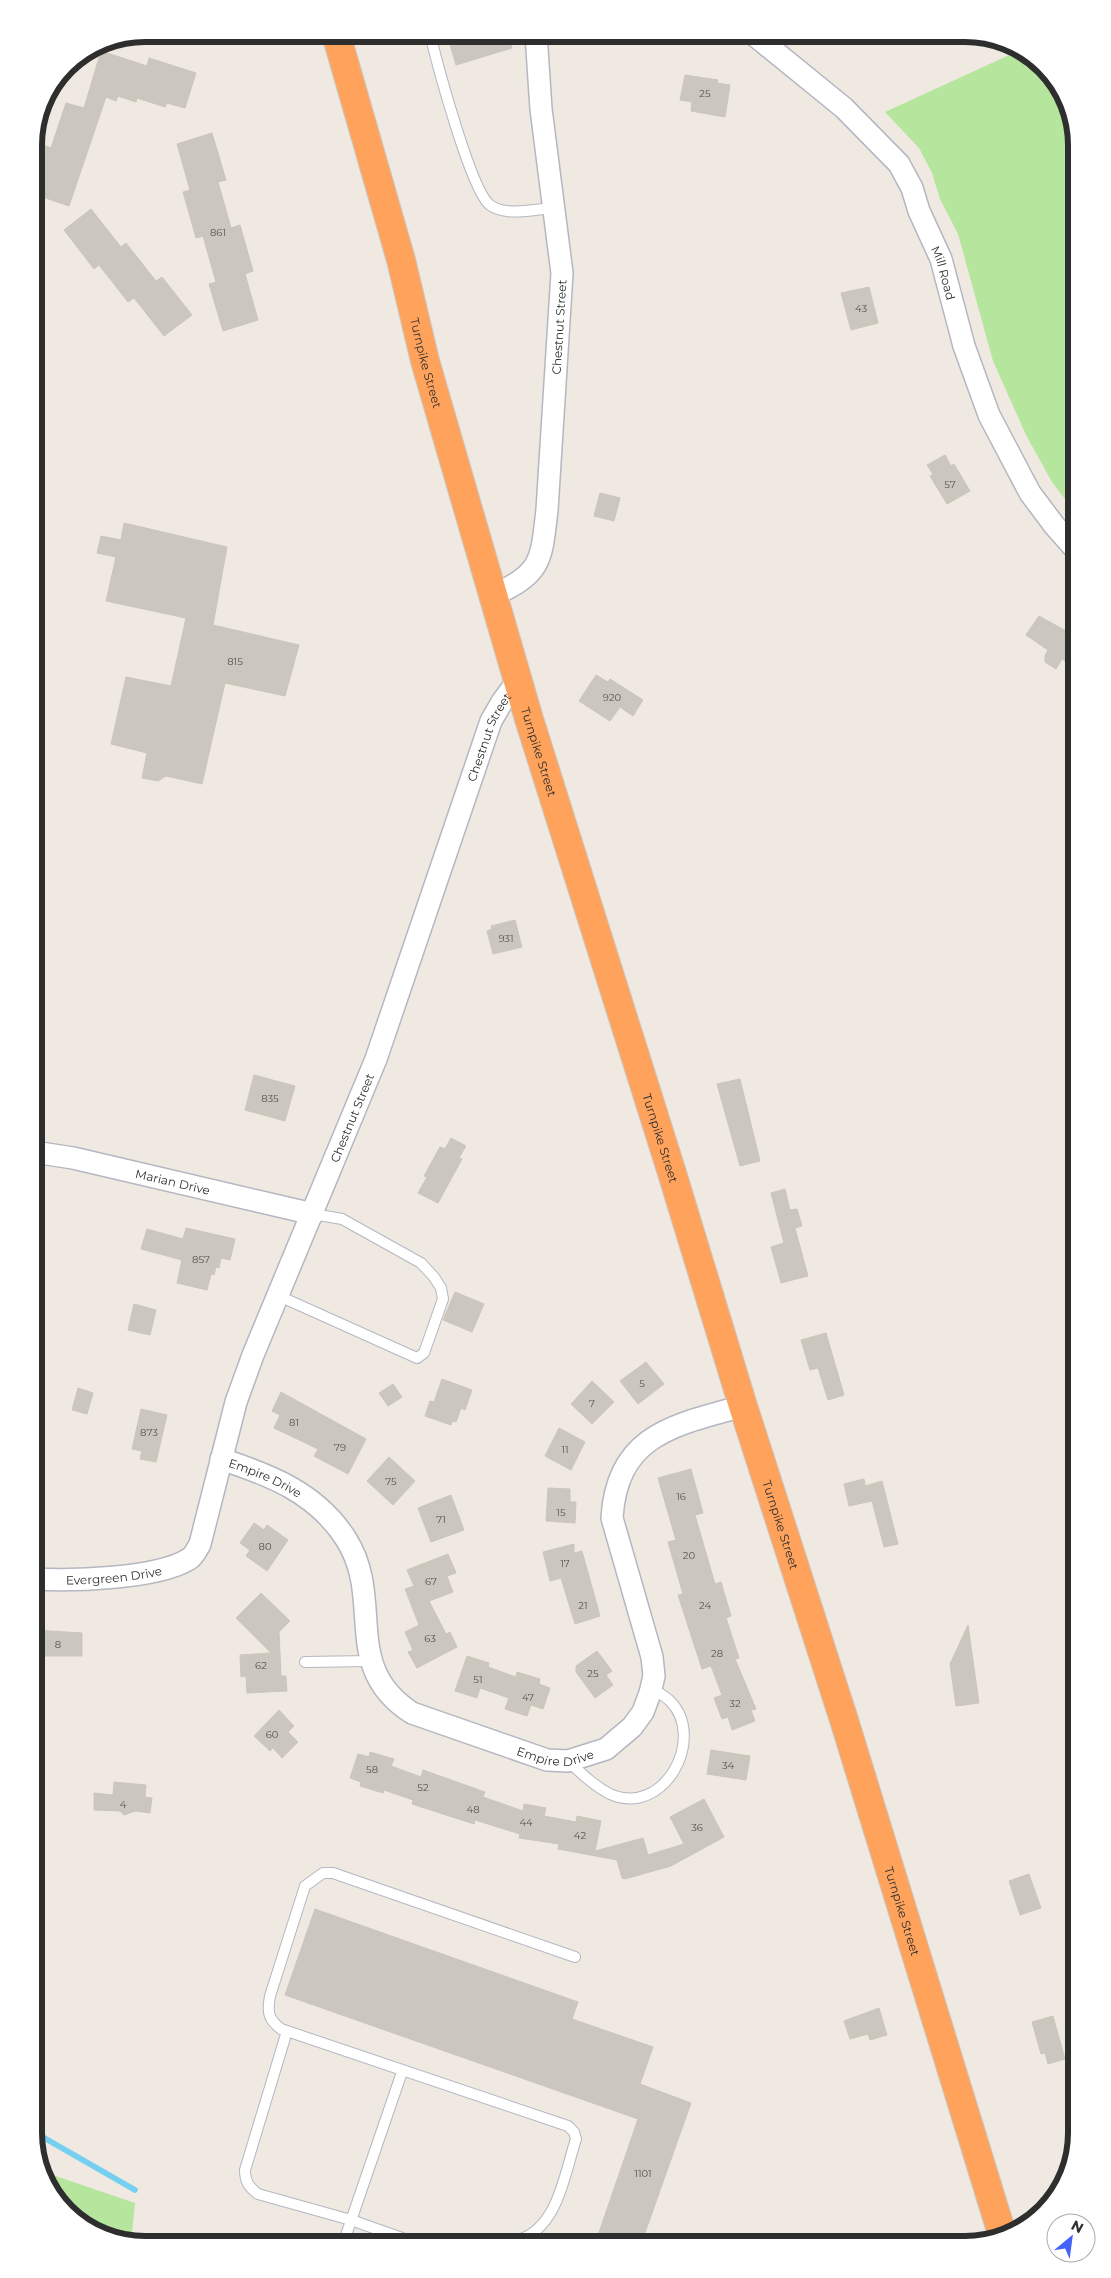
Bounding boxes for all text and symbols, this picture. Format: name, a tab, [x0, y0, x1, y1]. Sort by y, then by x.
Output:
house number: 25	[699, 87, 711, 100]
house number: 861	[210, 226, 226, 239]
street label: Mill Road	[928, 243, 959, 301]
street label: Chestnut Street	[548, 279, 569, 375]
house number: 43	[855, 302, 867, 315]
street label: Turnpike Street	[407, 316, 446, 410]
house number: 57	[944, 478, 956, 491]
house number: 815	[227, 655, 243, 668]
street label: Chestnut Street	[464, 689, 514, 783]
house number: 920	[603, 691, 622, 704]
street label: Turnpike Street	[518, 705, 560, 798]
house number: 931	[498, 932, 514, 945]
street label: Chestnut Street	[326, 1071, 377, 1165]
street label: Turnpike Street	[640, 1091, 682, 1184]
house number: 835	[261, 1092, 279, 1105]
street label: Marian Drive	[134, 1165, 212, 1197]
house number: 857	[192, 1253, 210, 1266]
house number: 5	[639, 1377, 645, 1390]
house number: 7	[589, 1397, 595, 1410]
house number: 81	[289, 1416, 299, 1429]
house number: 873	[140, 1426, 158, 1439]
house number: 79	[334, 1441, 346, 1454]
house number: 11	[561, 1443, 569, 1456]
street label: Empire Drive	[227, 1455, 305, 1500]
house number: 75	[385, 1475, 397, 1488]
street label: Turnpike Street	[760, 1478, 803, 1571]
house number: 16	[676, 1490, 686, 1503]
house number: 15	[556, 1506, 566, 1519]
house number: 71	[436, 1513, 446, 1526]
house number: 80	[259, 1540, 272, 1553]
house number: 20	[683, 1549, 696, 1562]
house number: 17	[560, 1557, 570, 1570]
street label: Evergreen Drive	[66, 1562, 163, 1587]
house number: 67	[425, 1575, 437, 1588]
house number: 21	[578, 1599, 588, 1612]
house number: 24	[699, 1599, 711, 1612]
house number: 63	[424, 1632, 436, 1645]
house number: 8	[55, 1638, 61, 1651]
house number: 28	[711, 1647, 723, 1660]
house number: 62	[255, 1659, 267, 1672]
house number: 25	[587, 1667, 599, 1680]
house number: 51	[473, 1673, 483, 1686]
house number: 47	[522, 1691, 534, 1704]
house number: 32	[729, 1697, 741, 1710]
house number: 60	[266, 1728, 279, 1741]
street label: Empire Drive	[515, 1743, 595, 1769]
house number: 34	[722, 1759, 735, 1772]
house number: 58	[366, 1763, 378, 1776]
house number: 52	[417, 1781, 429, 1794]
house number: 4	[120, 1798, 127, 1811]
house number: 48	[466, 1803, 480, 1816]
house number: 44	[519, 1816, 533, 1829]
house number: 36	[691, 1821, 703, 1834]
house number: 42	[574, 1829, 586, 1842]
street label: Turnpike Street	[882, 1864, 924, 1958]
house number: 1101	[634, 2167, 652, 2180]
north arrow	[1046, 2213, 1096, 2263]
text: N	[1068, 2216, 1087, 2237]

